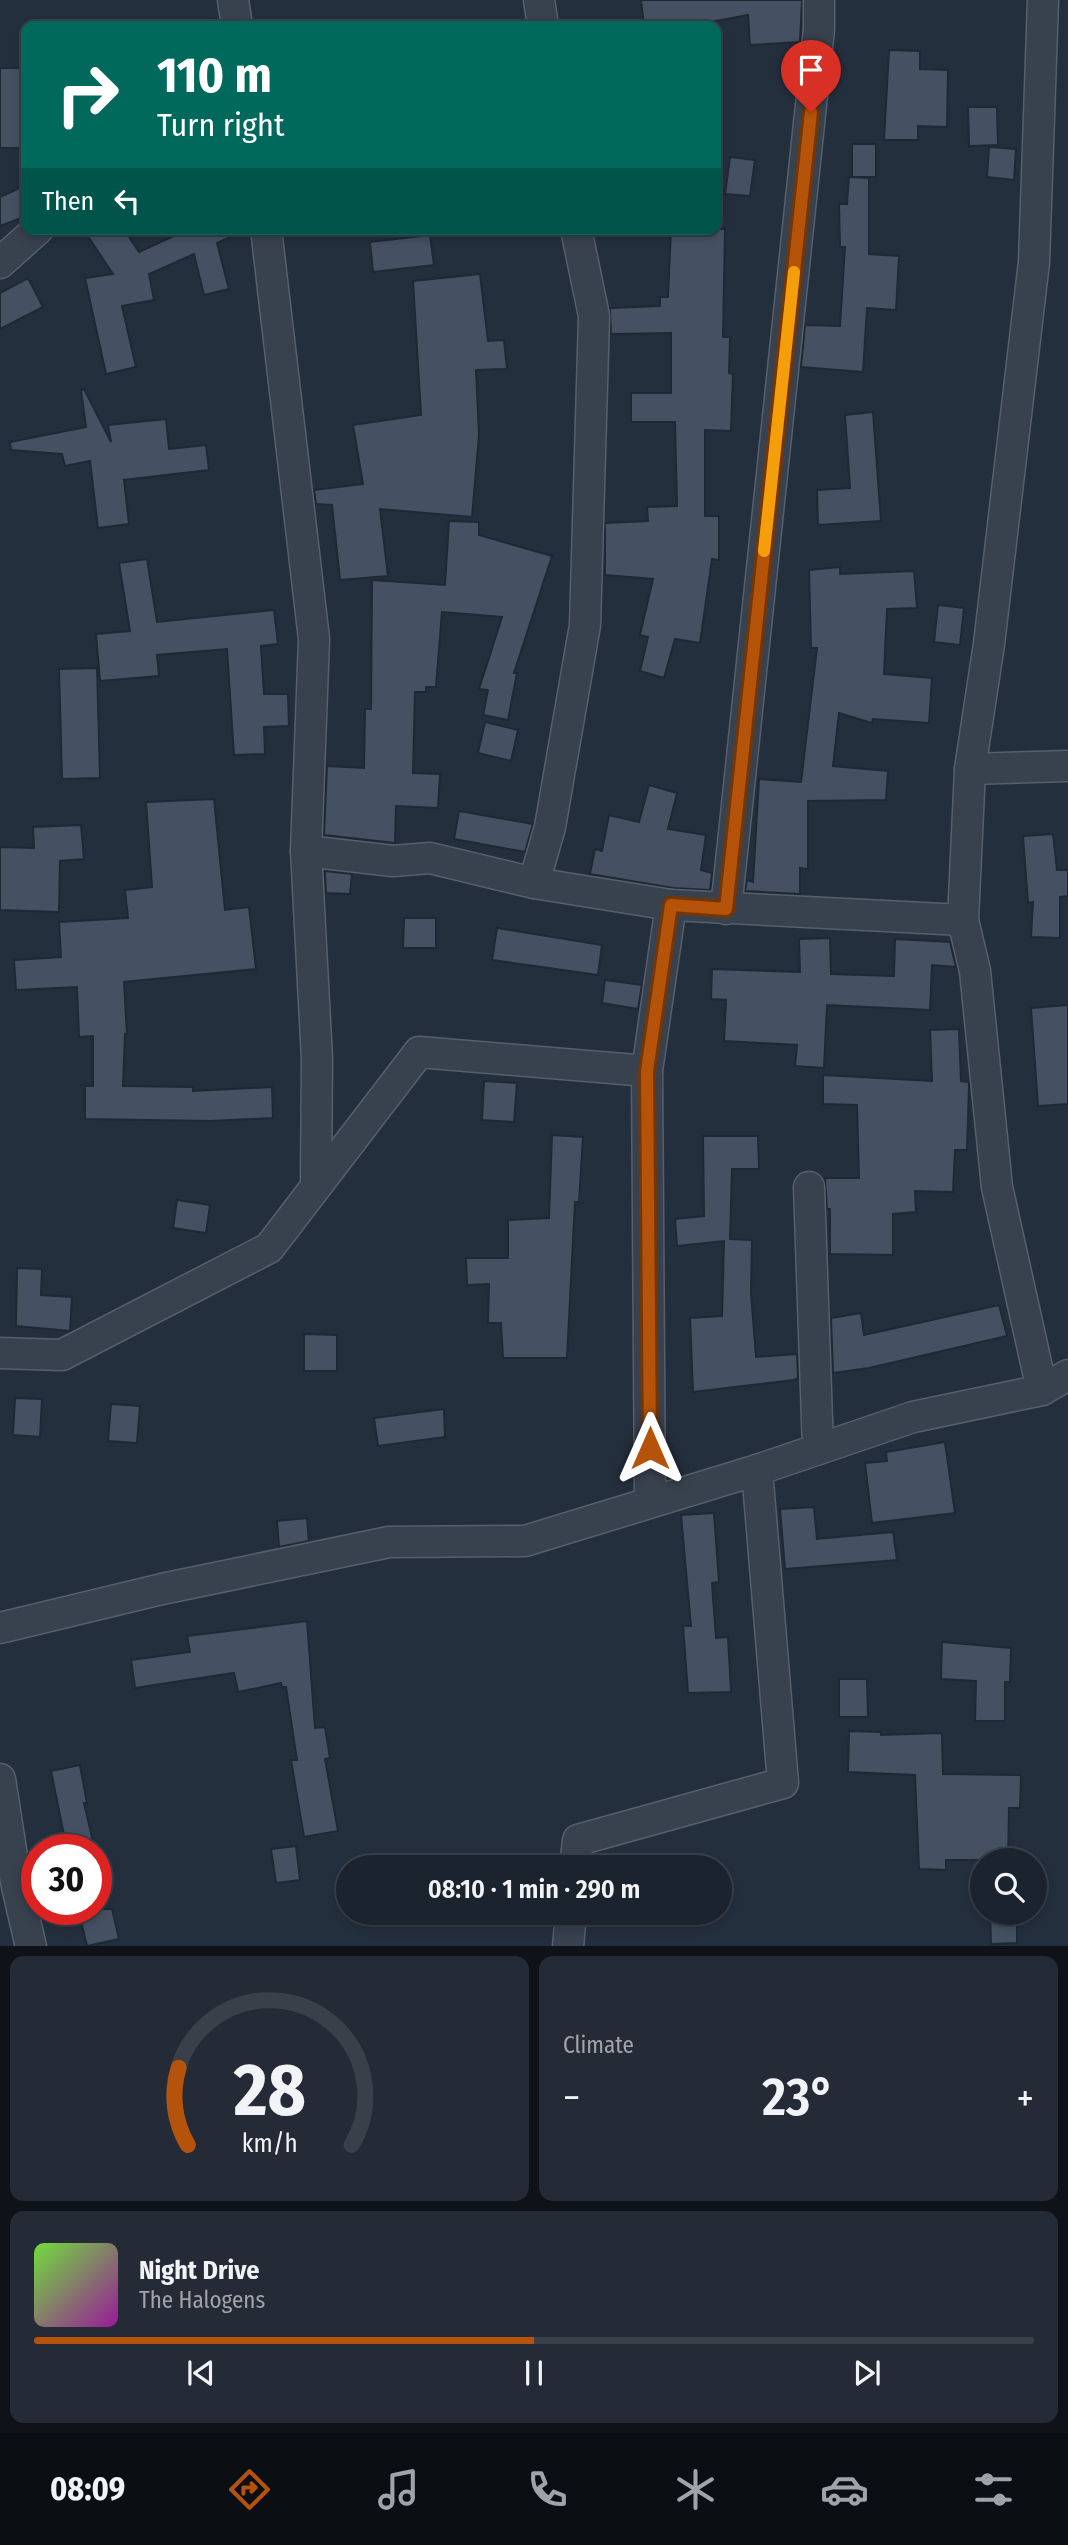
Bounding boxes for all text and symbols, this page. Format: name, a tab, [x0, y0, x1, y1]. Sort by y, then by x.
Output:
pin	[781, 40, 841, 112]
text: 110 m	[157, 46, 272, 105]
icon: right	[42, 49, 133, 140]
icon: arrive	[792, 51, 830, 89]
text: Turn right	[157, 106, 284, 144]
icon: left	[108, 182, 146, 220]
text: Then	[42, 186, 94, 217]
position arrow	[613, 1411, 687, 1485]
speed limit sign: 30	[21, 1834, 112, 1925]
map controls	[970, 1848, 1047, 1925]
button: search	[970, 1848, 1047, 1925]
text: 08:10 · 1 min · 290 m	[428, 1874, 640, 1905]
text: Climate	[563, 2031, 634, 2059]
text: 28	[232, 2047, 306, 2134]
text: 23°	[762, 2066, 835, 2129]
text: −	[563, 2075, 580, 2121]
text: +	[1017, 2075, 1034, 2121]
text: km/h	[242, 2128, 297, 2158]
text: Night Drive	[139, 2255, 259, 2286]
text: The Halogens	[139, 2286, 265, 2314]
icon: previous	[182, 2354, 220, 2392]
icon: pause	[515, 2354, 553, 2392]
icon: next	[848, 2354, 886, 2392]
icon: directions	[225, 2465, 274, 2514]
icon: music	[374, 2465, 423, 2514]
icon: phone	[523, 2465, 572, 2514]
icon: climate	[671, 2465, 720, 2514]
icon: car	[820, 2465, 869, 2514]
icon: filters	[969, 2465, 1018, 2514]
text: 08:09	[50, 2470, 125, 2508]

